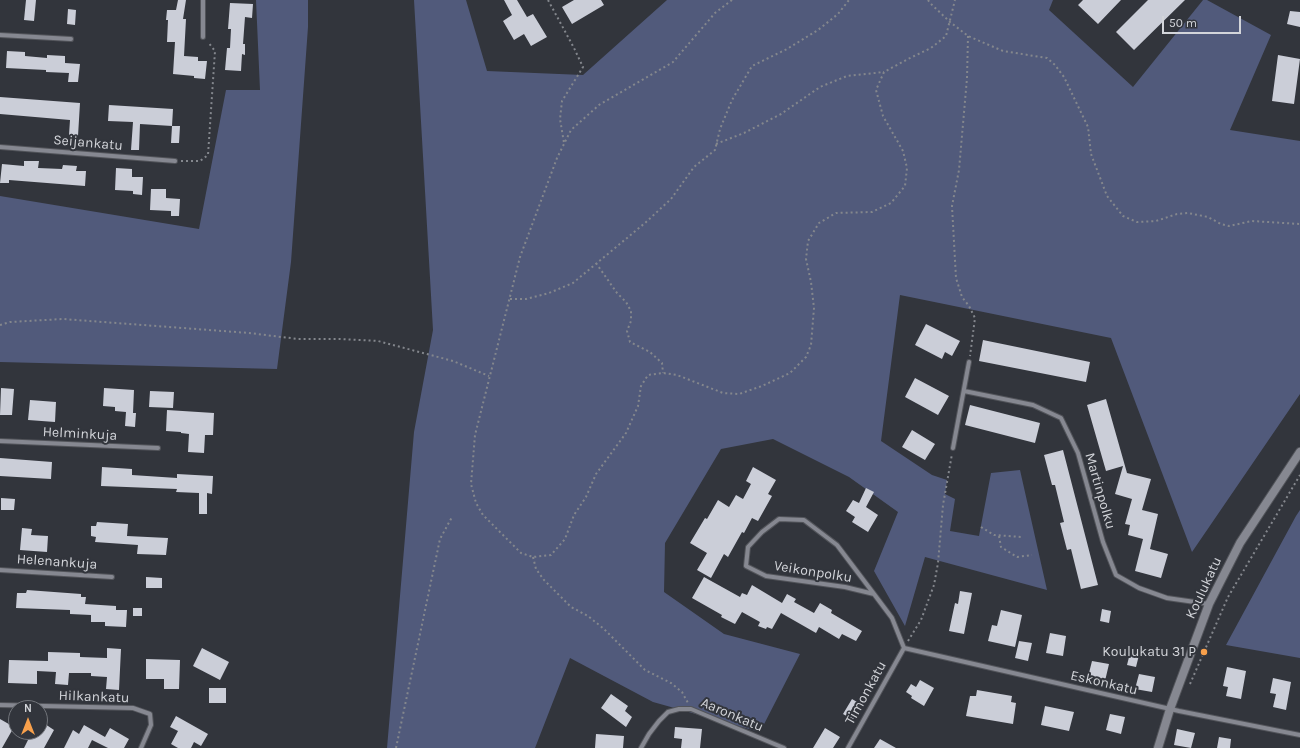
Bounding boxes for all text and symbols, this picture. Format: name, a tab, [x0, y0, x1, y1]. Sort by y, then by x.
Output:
scale bar	[1164, 8, 1243, 34]
text: 50 m	[1169, 16, 1197, 30]
street label: Seijankatu	[53, 132, 123, 154]
street label: Helminkuja	[42, 424, 118, 444]
street label: Martinpolku	[1081, 451, 1119, 531]
street label: Helenankuja	[16, 551, 98, 573]
street label: Koulukatu	[1182, 554, 1226, 622]
street label: Veikonpolku	[773, 558, 853, 586]
place label: Koulukatu 31 P	[1102, 644, 1196, 660]
marker: Koulukatu 31 P	[1199, 647, 1209, 657]
street label: Timonkatu	[842, 658, 890, 728]
street label: Eskonkatu	[1069, 667, 1139, 699]
street label: Hilkankatu	[58, 687, 130, 707]
street label: Aaronkatu	[698, 694, 766, 736]
north arrow	[8, 700, 48, 740]
text: N	[24, 702, 32, 715]

